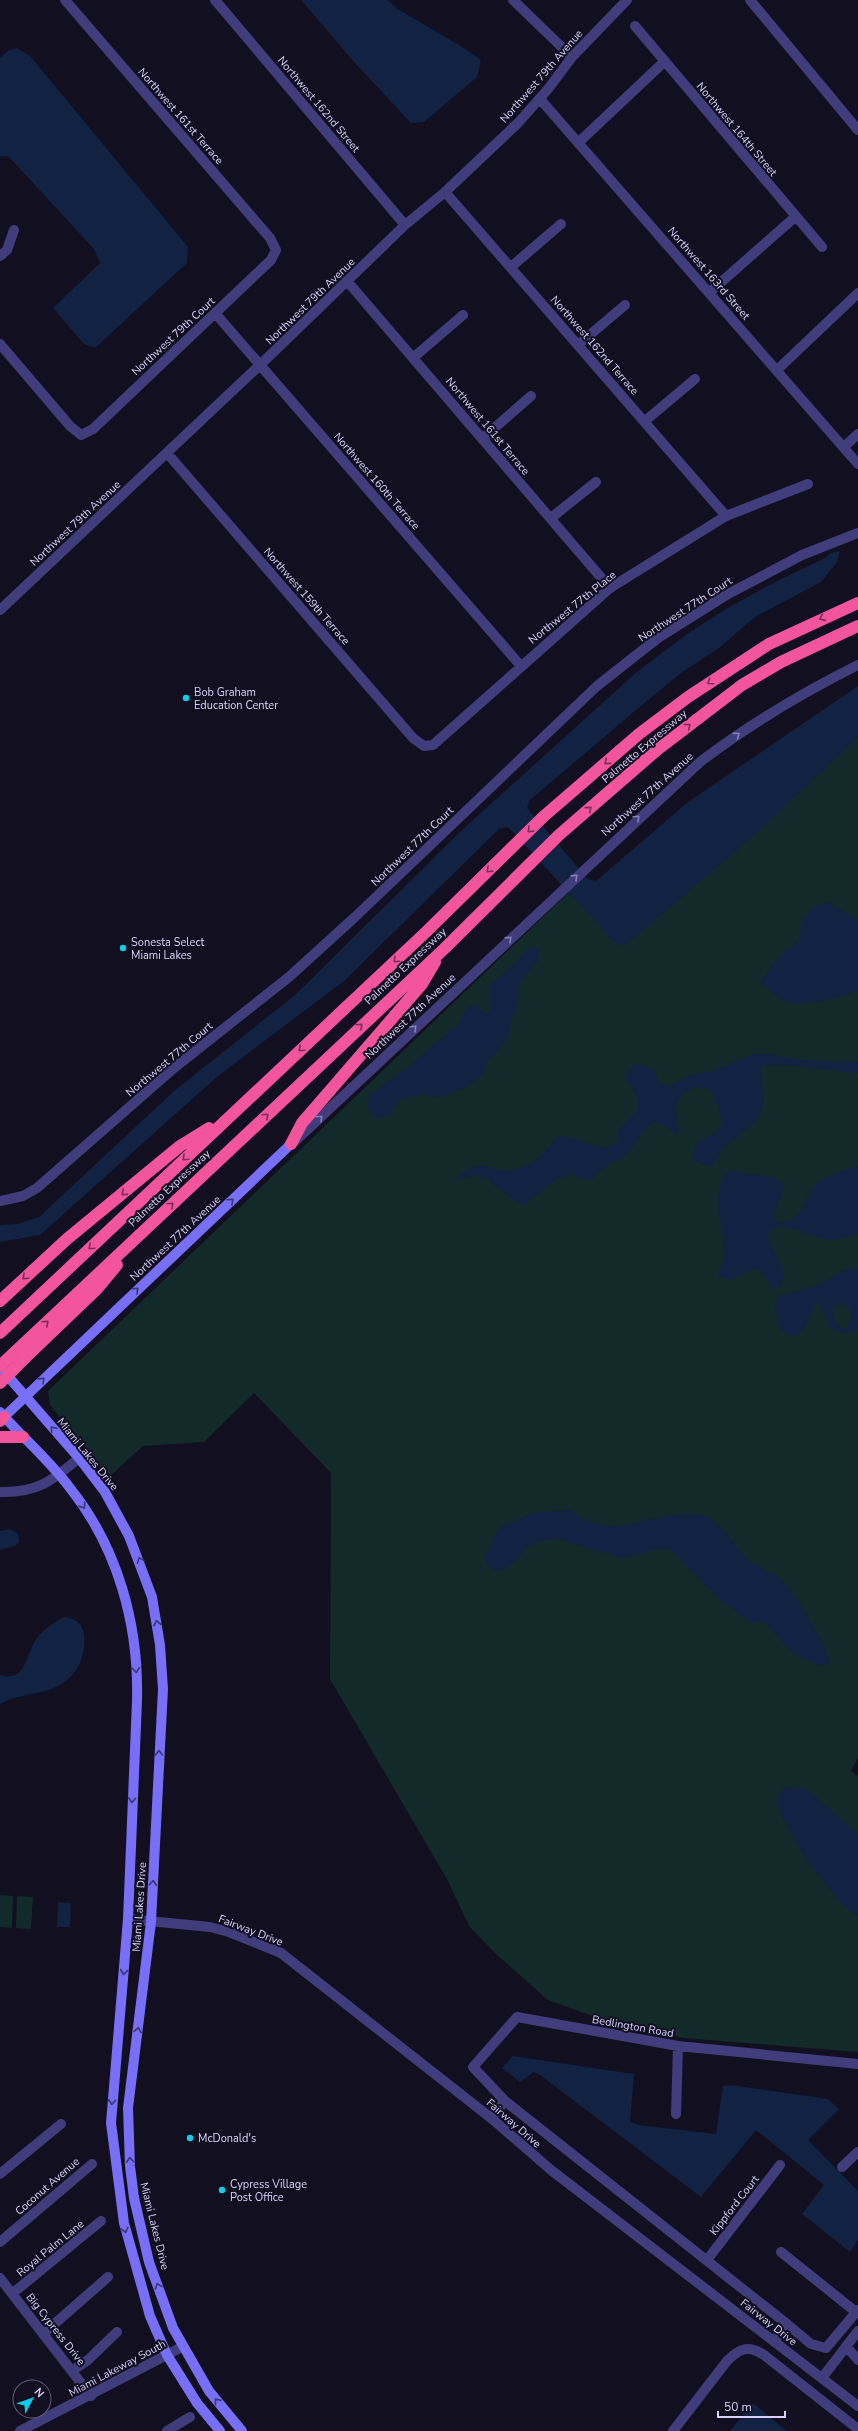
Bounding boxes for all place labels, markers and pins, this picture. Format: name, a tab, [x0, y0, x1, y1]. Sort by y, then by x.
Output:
place label: Bob Graham Education Center	[194, 685, 278, 713]
marker: Bob Graham Education Center	[181, 693, 191, 703]
place label: Sonesta Select Miami Lakes	[131, 935, 204, 963]
marker: Sonesta Select Miami Lakes	[118, 943, 128, 953]
place label: McDonald's	[198, 2131, 256, 2146]
marker: McDonald's	[185, 2133, 195, 2143]
place label: Cypress Village Post Office	[230, 2177, 307, 2205]
marker: Cypress Village Post Office	[217, 2185, 227, 2195]

